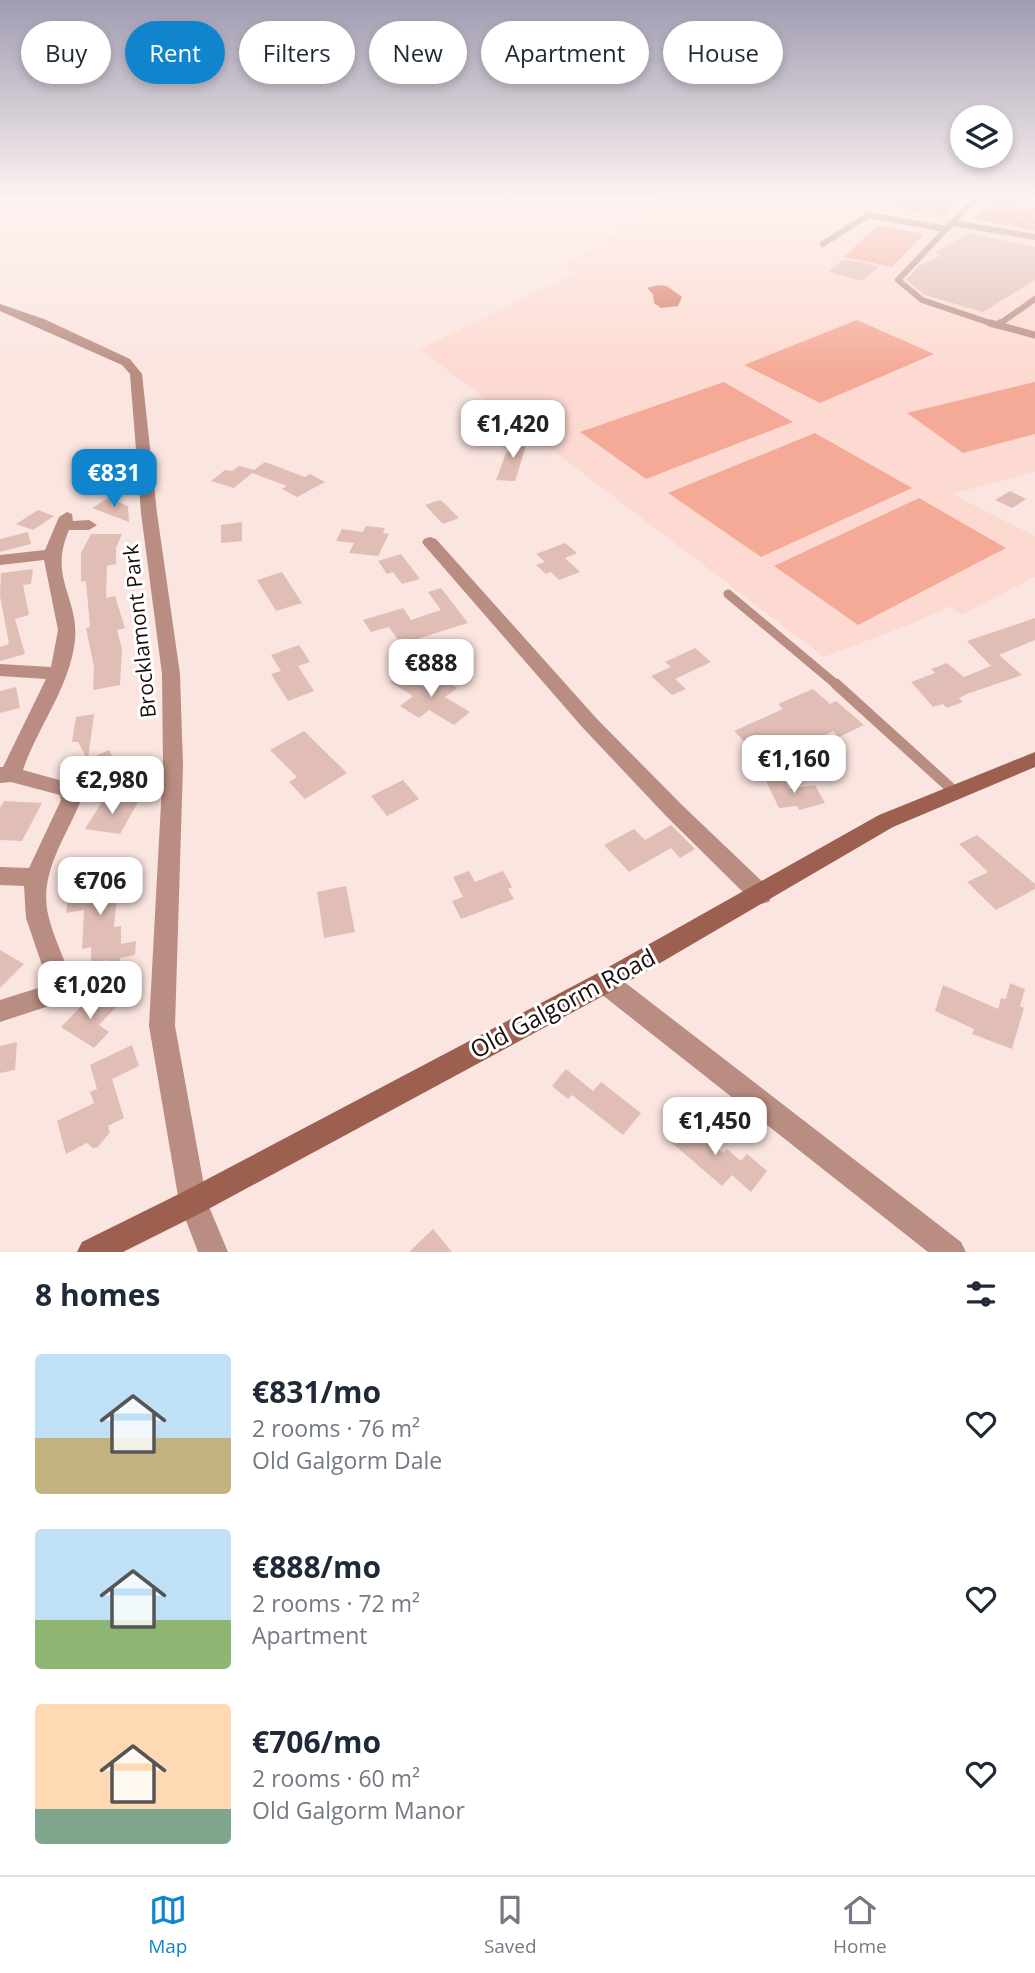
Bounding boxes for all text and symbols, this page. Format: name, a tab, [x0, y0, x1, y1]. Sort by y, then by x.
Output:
chip: Buy	[21, 21, 111, 84]
chip: Rent	[125, 21, 225, 84]
chip: Filters	[239, 21, 355, 84]
chip: New	[369, 21, 467, 84]
chip: Apartment	[481, 21, 649, 84]
chip: House	[663, 21, 783, 84]
map controls	[950, 105, 1013, 168]
button: layers	[950, 105, 1013, 168]
pin: €1,420	[456, 400, 570, 460]
text: €1,420	[477, 407, 549, 439]
pin: €831	[73, 449, 155, 509]
text: €831	[88, 456, 140, 488]
street label: Brocklamont Park	[116, 543, 162, 719]
pin: €888	[390, 640, 472, 699]
text: €888	[405, 646, 457, 678]
pin: €1,160	[737, 736, 851, 795]
text: €1,160	[758, 742, 830, 774]
pin: €2,980	[55, 756, 169, 816]
text: €2,980	[76, 763, 148, 795]
pin: €706	[59, 858, 141, 917]
text: €706	[74, 864, 126, 896]
street label: Old Galgorm Road	[464, 940, 661, 1065]
pin: €1,020	[33, 962, 147, 1021]
text: €1,020	[54, 968, 126, 1000]
pin: €1,450	[658, 1098, 772, 1157]
text: €1,450	[679, 1104, 751, 1136]
text: 8 homes	[35, 1274, 160, 1315]
icon: filters	[962, 1275, 1000, 1313]
text: €831/mo	[252, 1371, 381, 1412]
icon: home	[91, 1382, 175, 1466]
icon: heart	[962, 1405, 1000, 1443]
text: 2 rooms · 76 m²	[252, 1412, 420, 1444]
text: Old Galgorm Dale	[252, 1444, 442, 1476]
text: €888/mo	[252, 1546, 381, 1587]
icon: home	[91, 1557, 175, 1641]
icon: heart	[962, 1580, 1000, 1618]
text: 2 rooms · 72 m²	[252, 1587, 420, 1619]
text: Apartment	[252, 1619, 368, 1651]
text: €706/mo	[252, 1721, 381, 1762]
icon: home	[91, 1732, 175, 1816]
icon: heart	[962, 1755, 1000, 1793]
text: 2 rooms · 60 m²	[252, 1762, 420, 1794]
text: Old Galgorm Manor	[252, 1794, 465, 1826]
tab: Map	[148, 1891, 187, 1959]
tab: Saved	[484, 1891, 537, 1959]
tab: Home	[833, 1891, 887, 1959]

